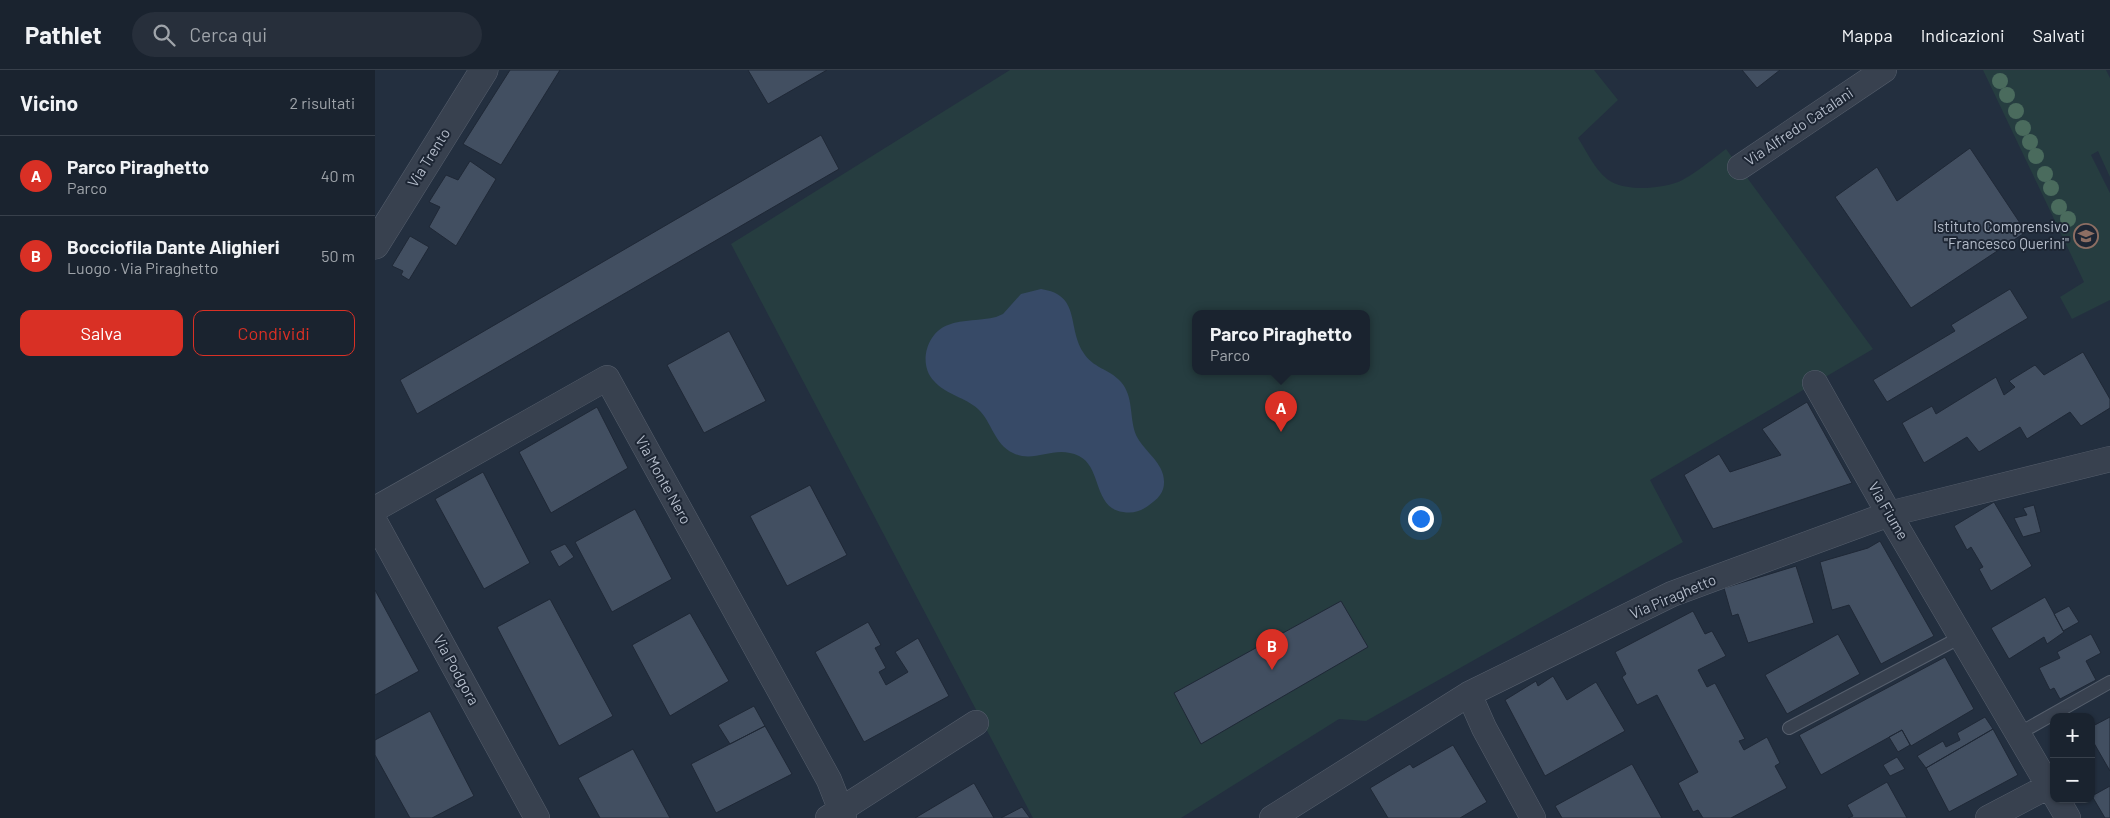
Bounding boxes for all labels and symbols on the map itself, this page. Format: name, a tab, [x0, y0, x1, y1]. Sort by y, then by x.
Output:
street label: Via Alfredo Catalani	[1741, 83, 1856, 169]
street label: Via Trento	[403, 125, 453, 190]
place label: Istituto Comprensivo "Francesco Querini"	[1933, 217, 2069, 252]
school or university icon: Istituto Comprensivo "Francesco Querini"	[2073, 223, 2099, 249]
pin: A	[1265, 391, 1297, 432]
street label: Via Monte Nero	[632, 432, 696, 527]
street label: Via Fiume	[1865, 478, 1913, 543]
your location	[1408, 506, 1434, 532]
street label: Via Piraghetto	[1627, 570, 1718, 622]
pin: B	[1256, 629, 1288, 670]
street label: Via Podgora	[430, 631, 484, 708]

